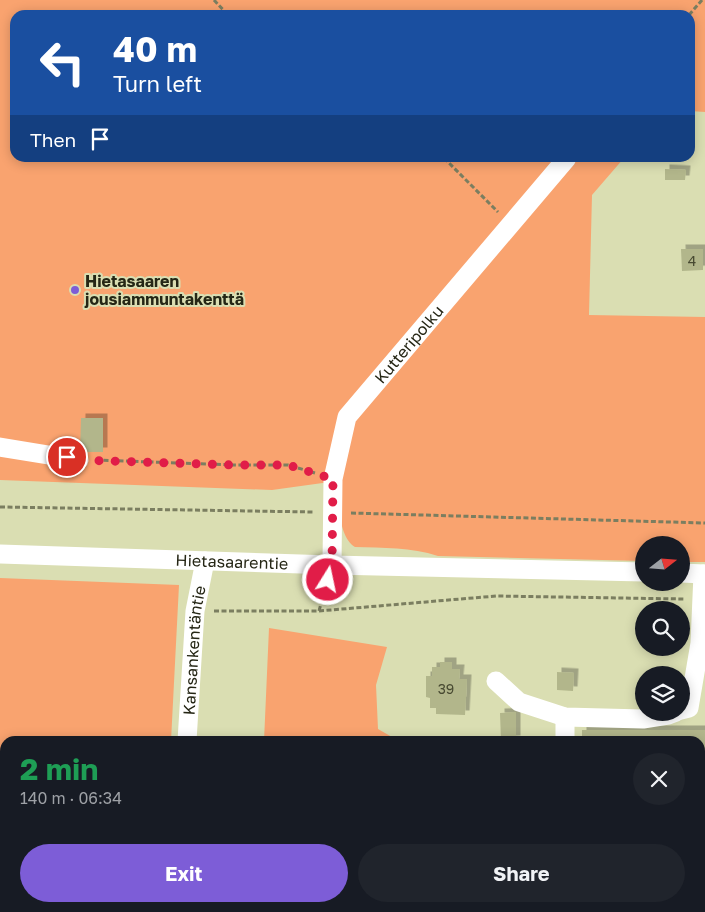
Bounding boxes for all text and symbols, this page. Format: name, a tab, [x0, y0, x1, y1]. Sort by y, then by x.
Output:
text: 40 m	[113, 28, 197, 70]
icon: left	[30, 30, 95, 95]
text: Turn left	[113, 70, 202, 97]
icon: arrive	[86, 125, 114, 153]
text: Then	[30, 128, 76, 151]
house number: 4	[688, 252, 696, 269]
place label: Hietasaaren jousiammuntakenttä	[84, 271, 244, 309]
marker: Hietasaaren jousiammuntakenttä	[69, 284, 81, 296]
street label: Kutteripolku	[370, 301, 448, 387]
pin	[46, 436, 88, 478]
icon: arrive	[53, 443, 81, 471]
north arrow	[635, 536, 690, 591]
map controls	[635, 536, 690, 721]
street label: Hietasaarentie	[175, 550, 289, 574]
position arrow	[301, 553, 353, 605]
street label: Kansankentäntie	[179, 584, 210, 716]
button: search	[635, 601, 690, 656]
button: layers	[635, 666, 690, 721]
house number: 39	[438, 680, 454, 697]
text: 2 min	[20, 751, 98, 787]
button: close	[633, 753, 685, 805]
text: 140 m · 06:34	[20, 788, 122, 808]
button: Exit	[20, 844, 348, 902]
button: Share	[358, 844, 685, 902]

